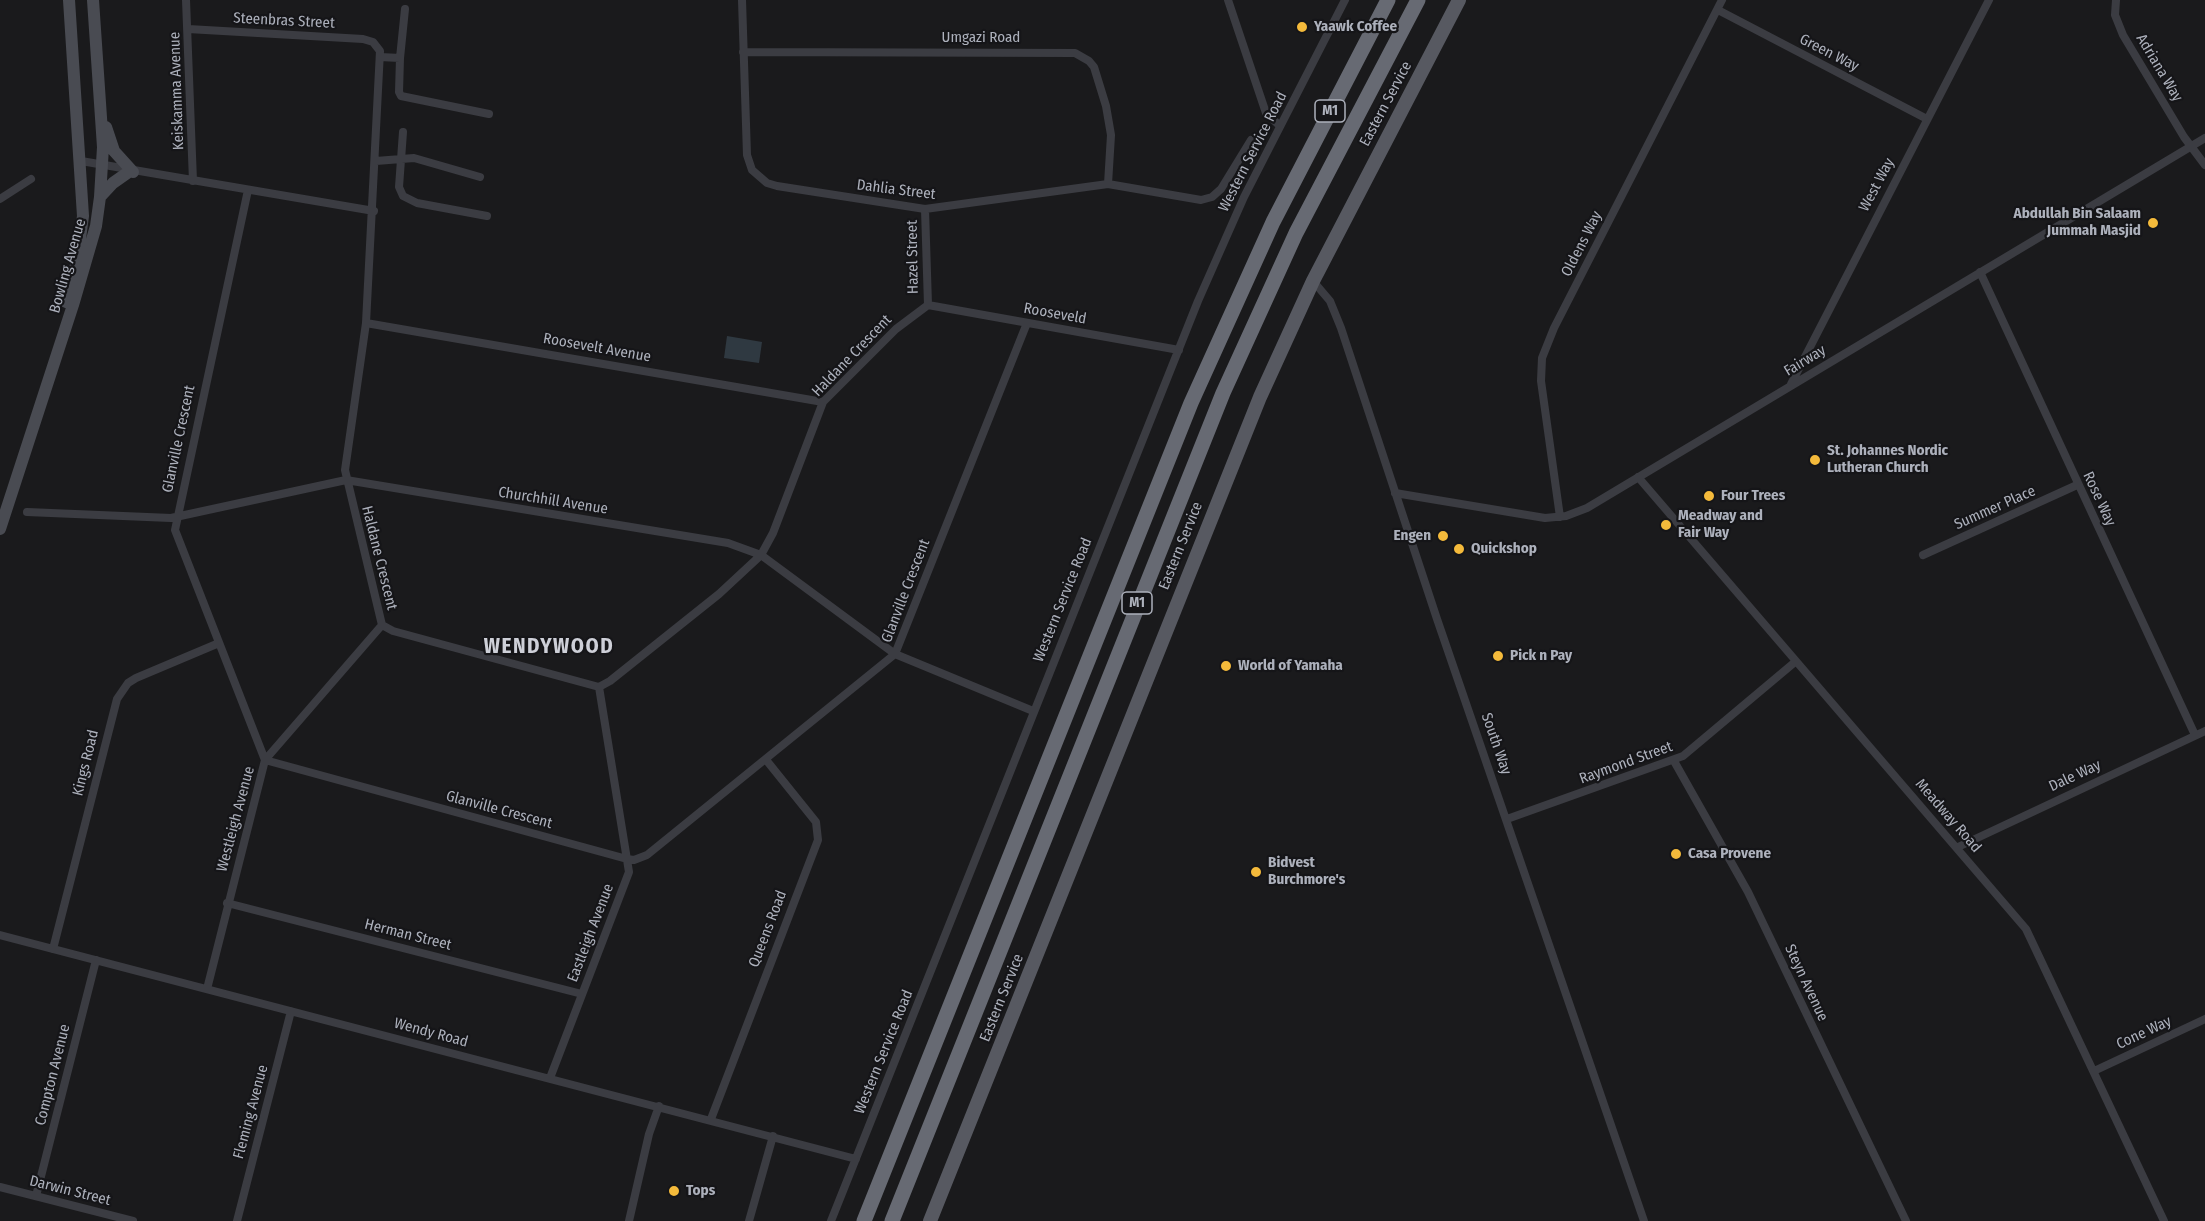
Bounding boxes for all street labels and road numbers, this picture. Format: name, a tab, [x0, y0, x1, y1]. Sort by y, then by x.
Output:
street label: Steenbras Street	[233, 9, 335, 33]
street label: Umgazi Road	[942, 29, 1020, 47]
street label: Green Way	[1796, 30, 1862, 76]
street label: Keiskamma Avenue	[166, 31, 188, 151]
street label: Adriana Way	[2132, 31, 2186, 105]
street label: Eastern Service	[1356, 59, 1416, 149]
street label: Western Service Road	[1215, 89, 1291, 215]
road number: M1	[1315, 100, 1345, 122]
street label: West Way	[1855, 155, 1899, 215]
street label: Dahlia Street	[856, 176, 936, 204]
street label: Oldens Way	[1558, 208, 1606, 280]
street label: Bowling Avenue	[46, 217, 90, 315]
street label: Hazel Street	[903, 220, 923, 294]
street label: Rooseveld	[1022, 300, 1088, 328]
street label: Haldane Crescent	[808, 311, 896, 401]
street label: Roosevelt Avenue	[542, 330, 652, 366]
street label: Fairway	[1781, 342, 1829, 380]
street label: Glanville Crescent	[159, 384, 199, 494]
street label: Rose Way	[2079, 469, 2119, 529]
street label: Summer Place	[1952, 482, 2038, 534]
street label: Churchhill Avenue	[497, 483, 609, 519]
street label: Eastern Service	[1155, 499, 1207, 593]
street label: Haldane Crescent	[357, 504, 401, 612]
street label: Western Service Road	[1030, 535, 1096, 665]
street label: Glanville Crescent	[878, 537, 934, 645]
road number: M1	[1122, 592, 1152, 614]
street label: South Way	[1477, 711, 1515, 777]
street label: Kings Road	[69, 728, 103, 798]
street label: Raymond Street	[1577, 738, 1675, 788]
street label: Dale Way	[2046, 756, 2104, 796]
street label: Westleigh Avenue	[213, 764, 259, 874]
street label: Meadway Road	[1911, 776, 1985, 856]
street label: Glanville Crescent	[444, 787, 554, 833]
street label: Eastleigh Avenue	[564, 881, 618, 985]
street label: Queens Road	[745, 888, 791, 970]
street label: Herman Street	[363, 916, 453, 954]
street label: Steyn Avenue	[1780, 942, 1832, 1024]
street label: Eastern Service	[976, 951, 1028, 1045]
street label: Western Service Road	[851, 987, 917, 1117]
street label: Cone Way	[2114, 1012, 2174, 1054]
street label: Wendy Road	[392, 1015, 470, 1051]
street label: Compton Avenue	[32, 1022, 74, 1128]
street label: Fleming Avenue	[230, 1063, 272, 1161]
street label: Darwin Street	[28, 1172, 112, 1210]

